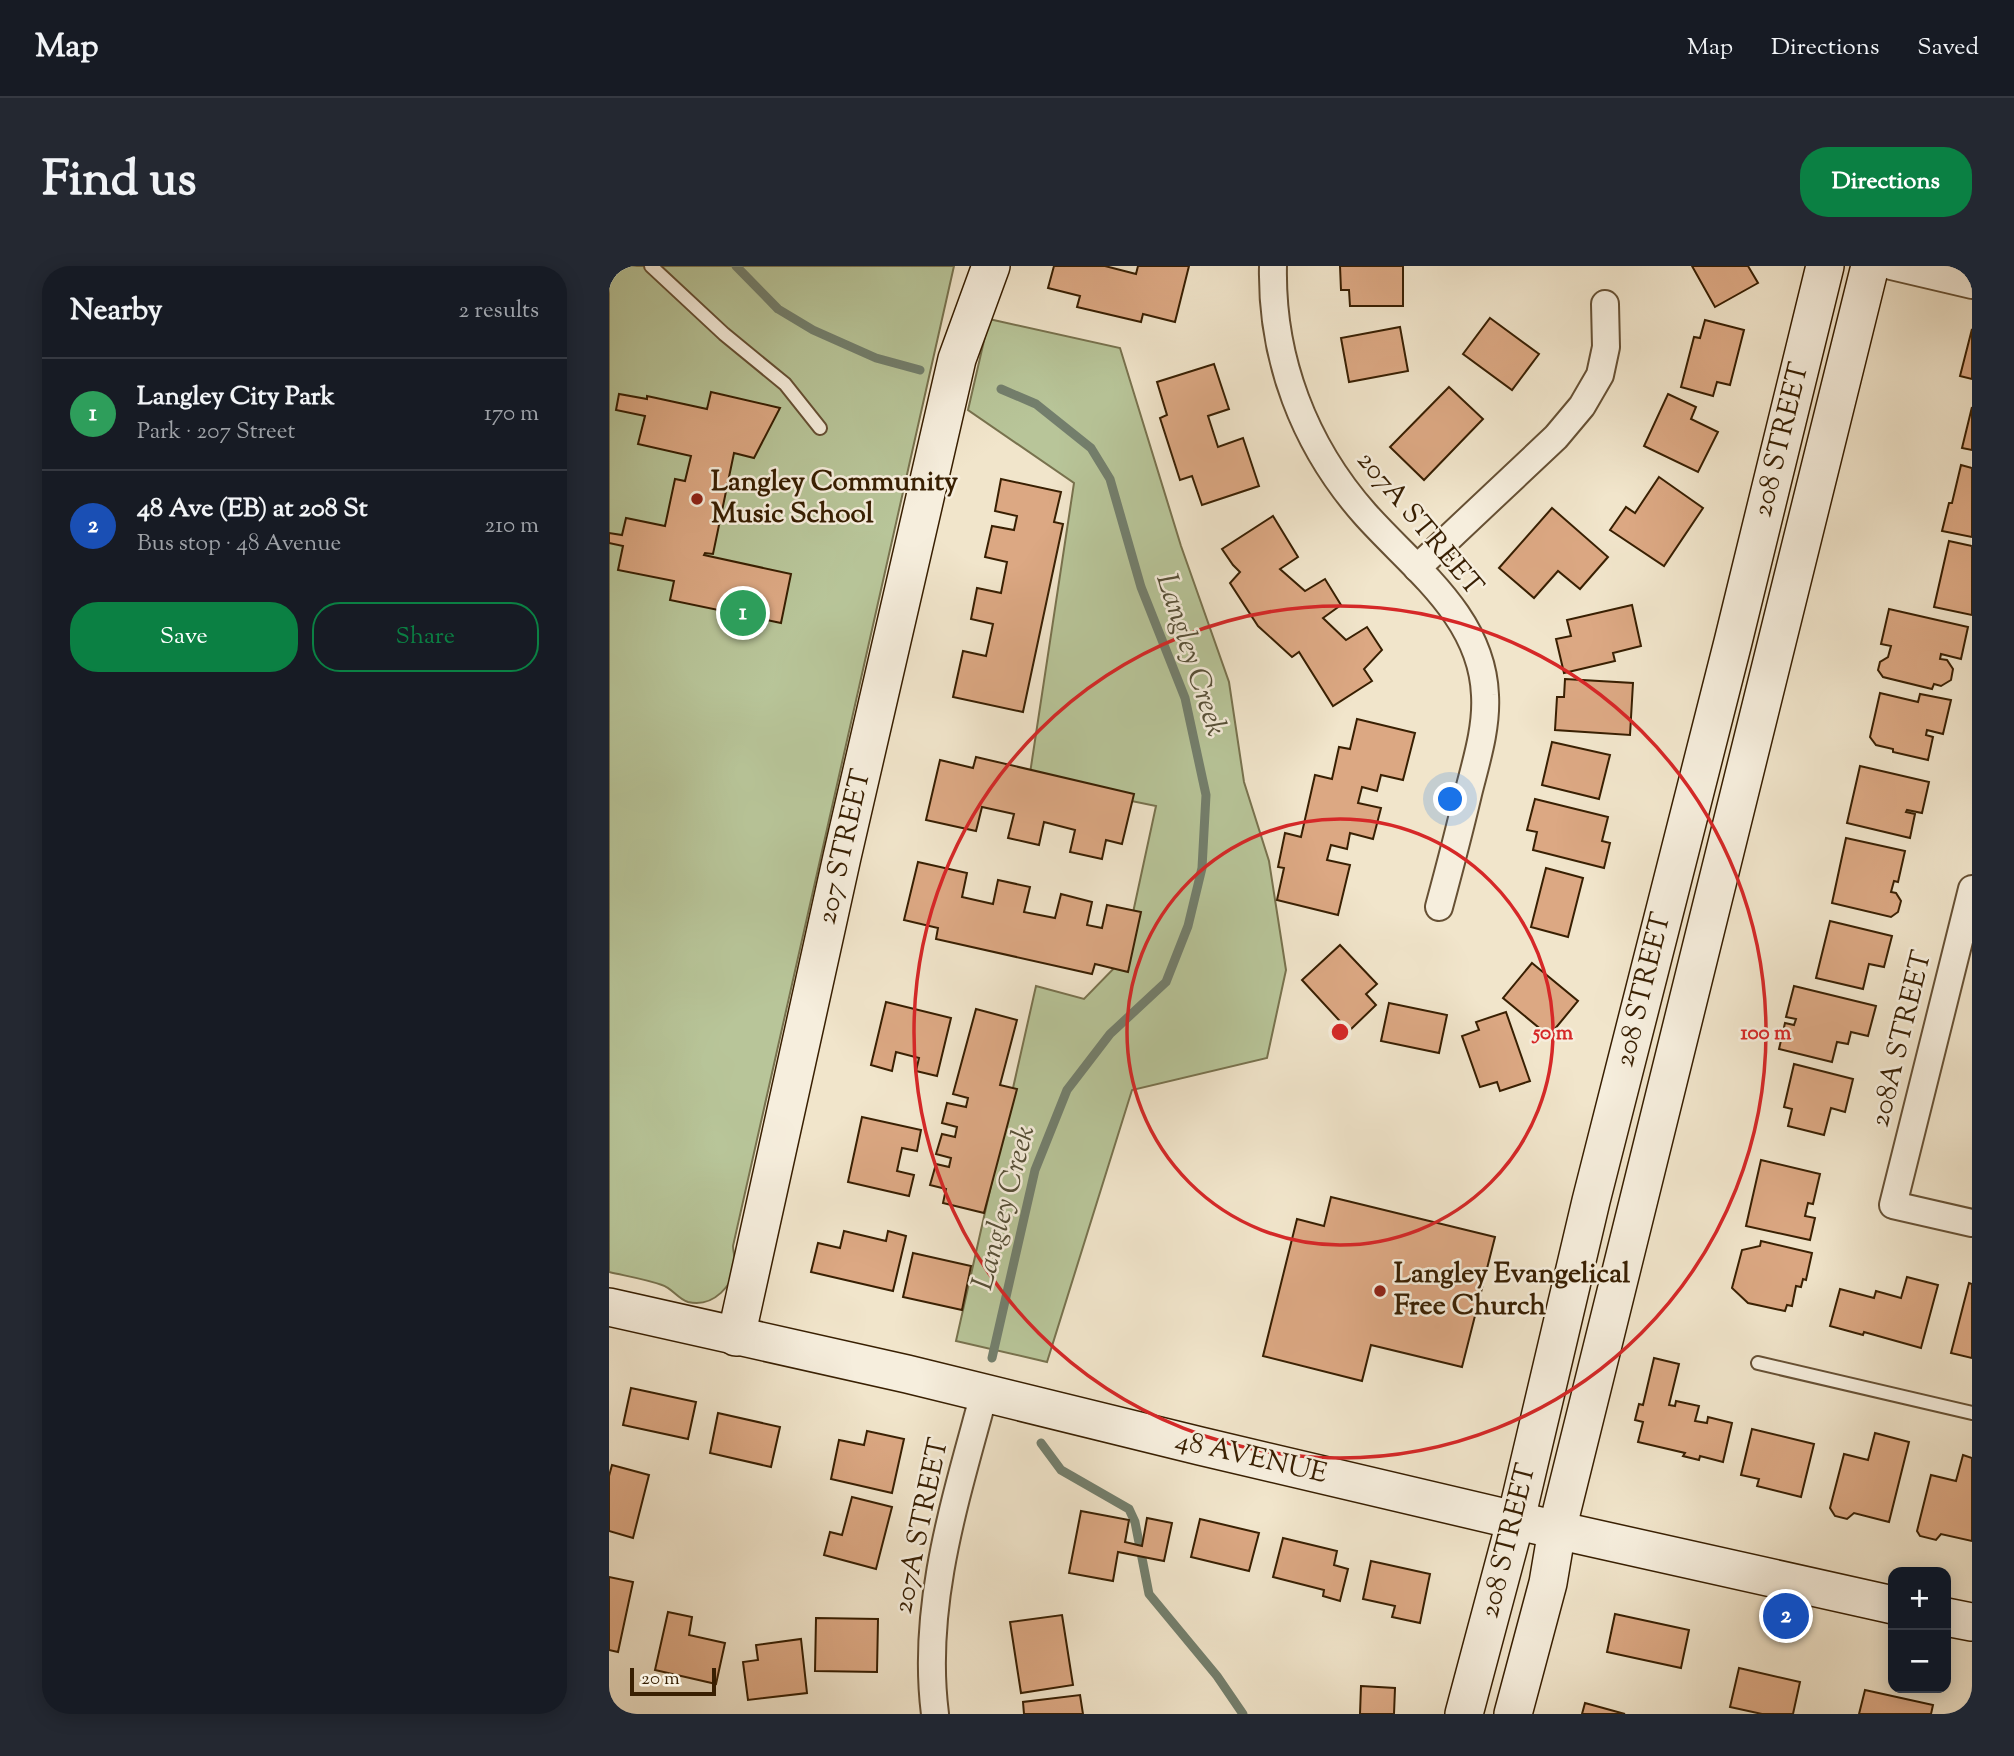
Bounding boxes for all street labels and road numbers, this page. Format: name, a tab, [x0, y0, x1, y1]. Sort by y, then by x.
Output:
street label: 208 STREET	[1743, 358, 1821, 521]
street label: 207A STREET	[1346, 443, 1492, 606]
street label: 207 STREET	[808, 765, 882, 928]
street label: 208 STREET	[1605, 908, 1683, 1071]
street label: 208A STREET	[1861, 946, 1943, 1131]
street label: 48 AVENUE	[1171, 1421, 1331, 1495]
street label: 207A STREET	[884, 1434, 960, 1618]
street label: 208 STREET	[1470, 1459, 1548, 1622]

